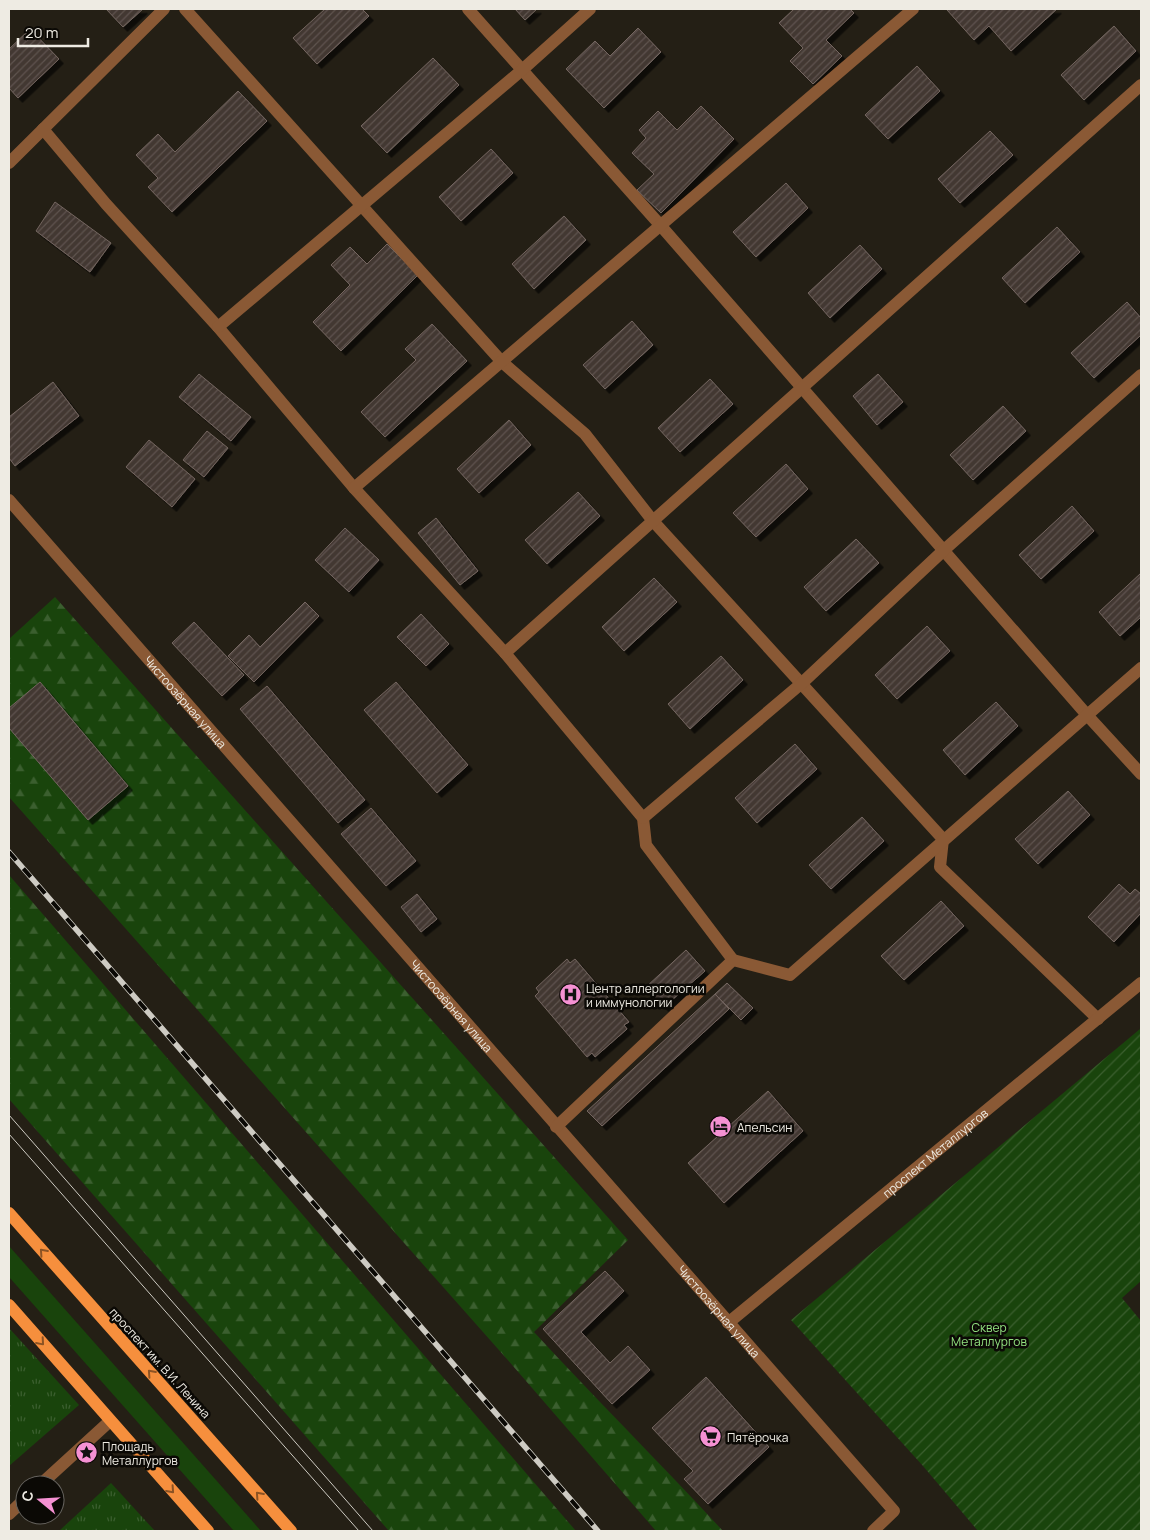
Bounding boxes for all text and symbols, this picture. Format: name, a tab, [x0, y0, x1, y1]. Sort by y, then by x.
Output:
scale bar	[18, 15, 88, 47]
text: 20 m	[25, 22, 58, 43]
street label: Чистоозёрная улица	[140, 652, 231, 752]
street label: Чистоозёрная улица	[406, 956, 497, 1056]
place label: Центр аллергологии и иммунологии	[586, 980, 705, 1011]
hospital icon: Центр аллергологии и иммунологии	[558, 983, 582, 1007]
street label: проспект Металлургов	[879, 1104, 992, 1201]
hotel icon: Апельсин	[709, 1115, 733, 1139]
place label: Апельсин	[737, 1119, 792, 1136]
one-way arrow	[40, 1248, 49, 1257]
street label: Чистоозёрная улица	[674, 1261, 764, 1361]
street label: проспект им. В.И. Ленина	[106, 1304, 214, 1422]
park label: Сквер Металлургов	[951, 1319, 1027, 1350]
one-way arrow	[35, 1336, 44, 1345]
one-way arrow	[148, 1370, 157, 1379]
supermarket icon: Пятёрочка	[699, 1425, 723, 1449]
place label: Пятёрочка	[727, 1429, 788, 1446]
place label: Площадь Металлургов	[102, 1438, 178, 1469]
place icon: Площадь Металлургов	[74, 1441, 98, 1465]
north arrow	[15, 1475, 65, 1525]
one-way arrow	[165, 1484, 174, 1493]
text: С	[17, 1488, 38, 1504]
one-way arrow	[256, 1491, 265, 1500]

